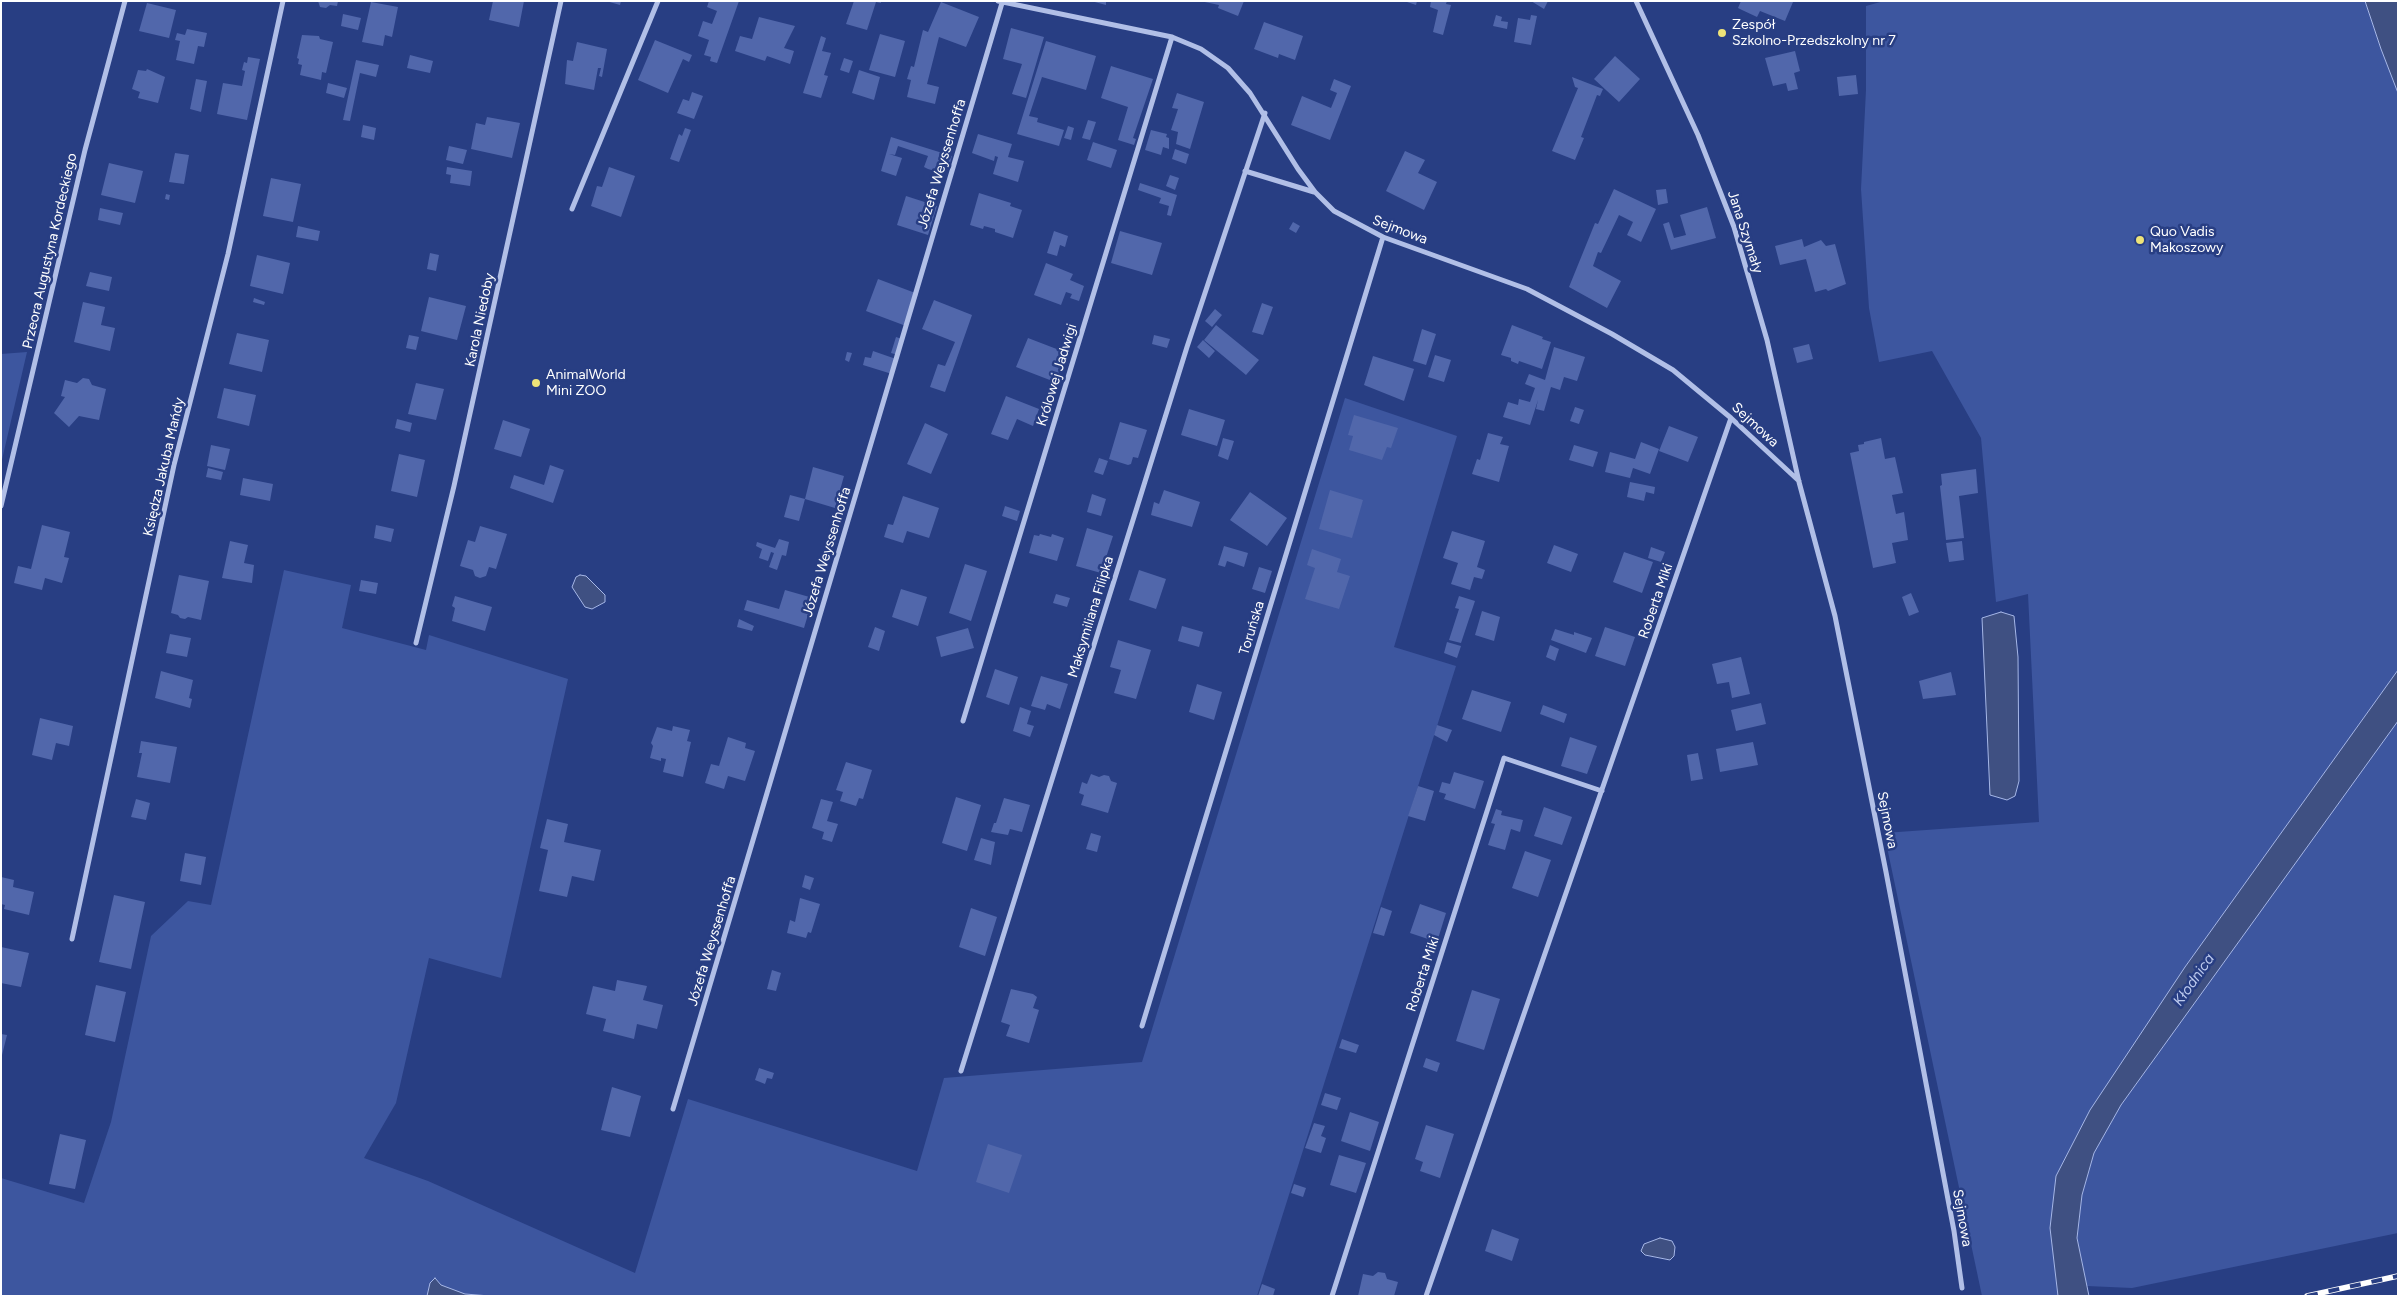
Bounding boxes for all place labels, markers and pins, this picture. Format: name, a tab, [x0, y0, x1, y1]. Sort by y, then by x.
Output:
place label: Zespół Szkolno-Przedszkolny nr 7	[1732, 17, 1896, 49]
marker: Zespół Szkolno-Przedszkolny nr 7	[1716, 27, 1728, 39]
place label: Quo Vadis Makoszowy	[2150, 224, 2223, 256]
marker: Quo Vadis Makoszowy	[2134, 234, 2146, 246]
place label: AnimalWorld Mini ZOO	[546, 367, 626, 400]
marker: AnimalWorld Mini ZOO	[530, 377, 542, 389]

